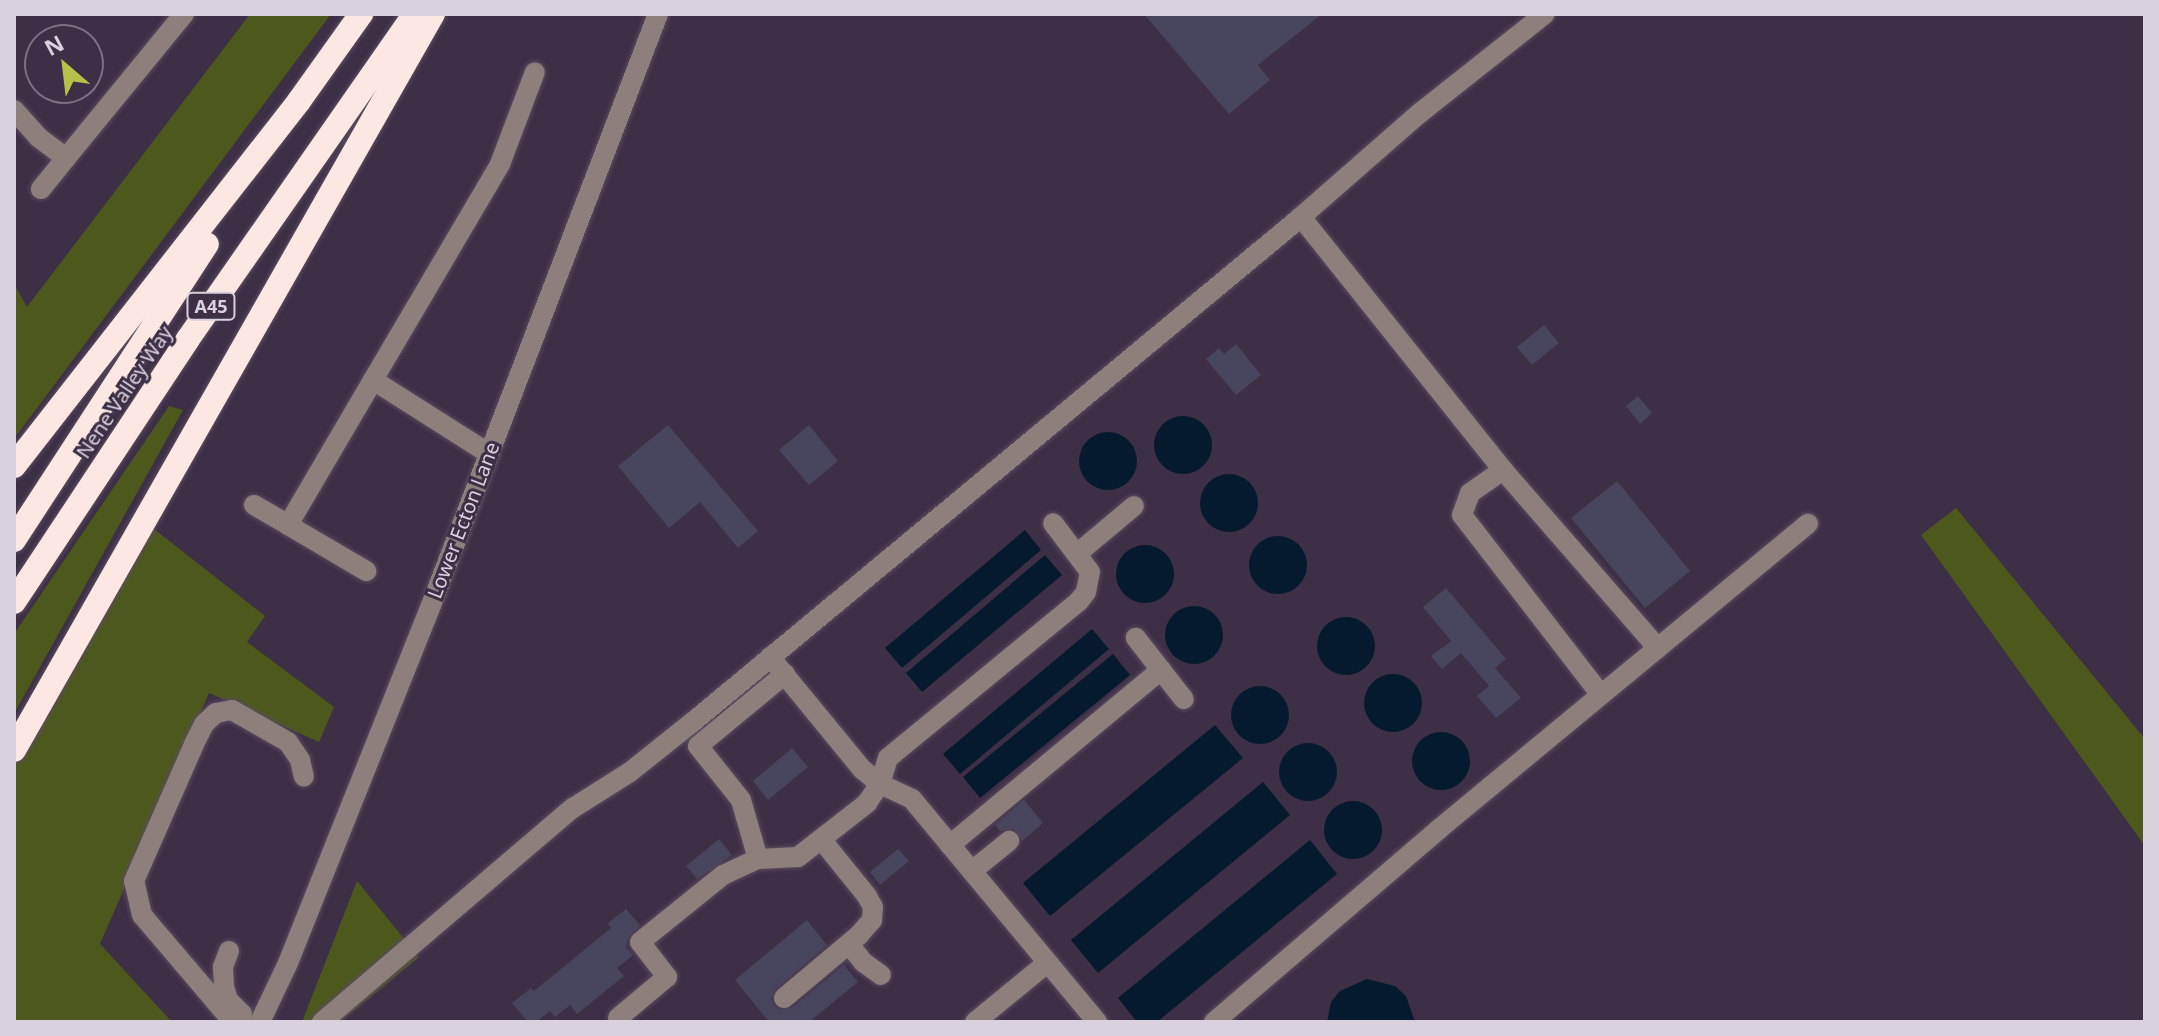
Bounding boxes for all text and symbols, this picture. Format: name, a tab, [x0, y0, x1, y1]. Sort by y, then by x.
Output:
north arrow	[24, 24, 104, 104]
text: N	[39, 27, 69, 62]
road number: A45	[185, 292, 237, 320]
street label: Nene Valley Way	[71, 321, 177, 463]
street label: Lower Ecton Lane	[422, 438, 504, 602]

